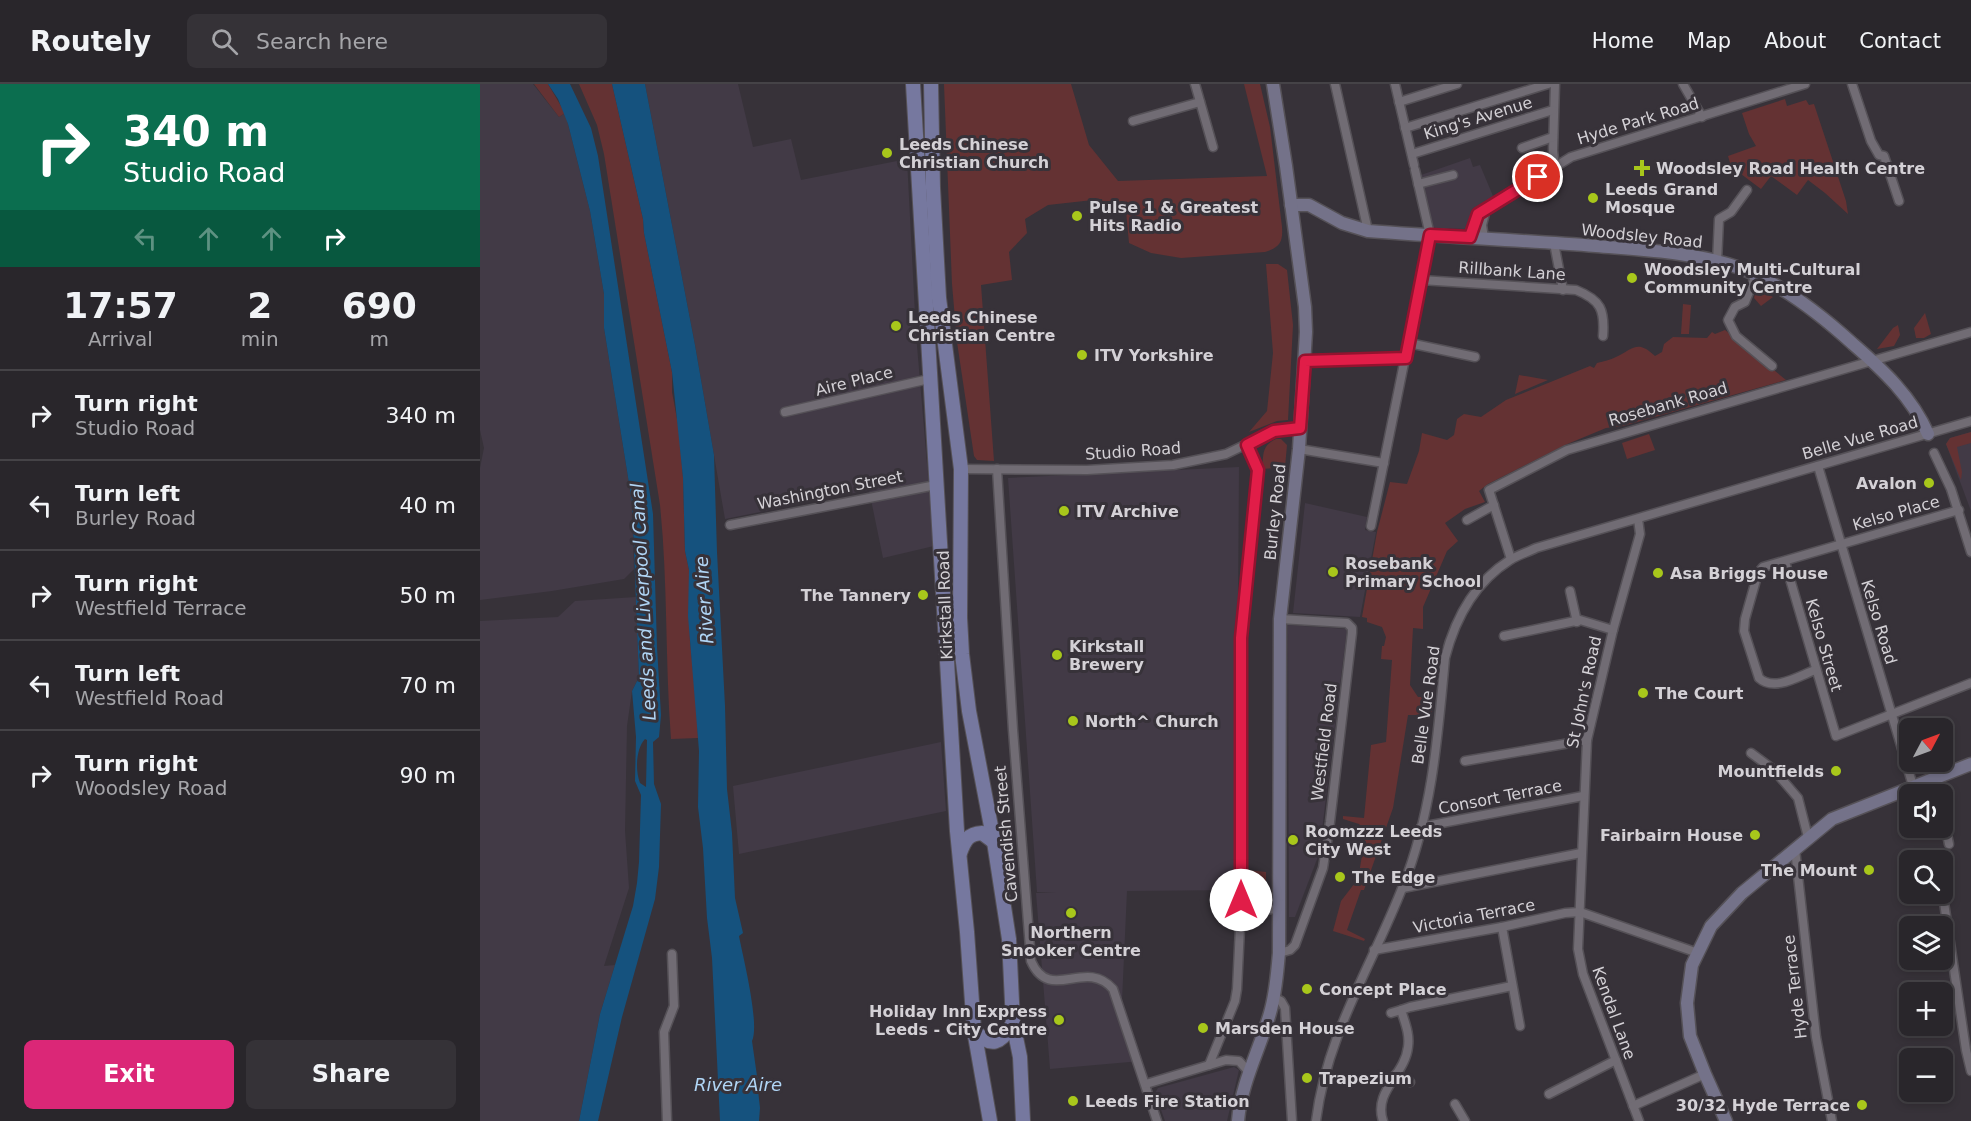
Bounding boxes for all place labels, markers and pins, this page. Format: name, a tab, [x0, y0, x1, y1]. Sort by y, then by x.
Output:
place label: Leeds Chinese Christian Church	[899, 135, 1049, 172]
marker: Leeds Chinese Christian Church	[880, 146, 894, 160]
pin	[1512, 151, 1563, 202]
marker: Woodsley Road Health Centre	[1633, 159, 1651, 177]
place label: Woodsley Road Health Centre	[1656, 159, 1925, 178]
place label: Leeds Grand Mosque	[1605, 180, 1718, 217]
marker: Leeds Grand Mosque	[1586, 191, 1600, 205]
place label: Pulse 1 & Greatest Hits Radio	[1089, 198, 1258, 235]
marker: Pulse 1 & Greatest Hits Radio	[1070, 209, 1084, 223]
place label: Woodsley Multi-Cultural Community Centre	[1644, 260, 1861, 297]
marker: Woodsley Multi-Cultural Community Centre	[1625, 271, 1639, 285]
place label: Leeds Chinese Christian Centre	[908, 308, 1055, 345]
marker: Leeds Chinese Christian Centre	[889, 319, 903, 333]
place label: ITV Yorkshire	[1094, 346, 1214, 365]
marker: ITV Yorkshire	[1075, 348, 1089, 362]
place label: Avalon	[1856, 474, 1917, 493]
marker: Avalon	[1922, 476, 1936, 490]
place label: ITV Archive	[1076, 502, 1179, 521]
marker: ITV Archive	[1057, 504, 1071, 518]
place label: Rosebank Primary School	[1345, 554, 1481, 591]
place label: Asa Briggs House	[1670, 564, 1828, 583]
marker: Rosebank Primary School	[1326, 565, 1340, 579]
marker: Asa Briggs House	[1651, 566, 1665, 580]
place label: The Tannery	[801, 586, 912, 605]
marker: The Tannery	[916, 588, 930, 602]
place label: Kirkstall Brewery	[1069, 637, 1144, 674]
marker: Kirkstall Brewery	[1050, 648, 1064, 662]
place label: The Court	[1655, 684, 1744, 703]
marker: The Court	[1636, 686, 1650, 700]
place label: North^ Church	[1085, 712, 1219, 731]
marker: North^ Church	[1066, 714, 1080, 728]
place label: Mountfields	[1717, 762, 1824, 781]
marker: Mountfields	[1829, 764, 1843, 778]
place label: Roomzzz Leeds City West	[1305, 822, 1442, 859]
place label: Fairbairn House	[1600, 826, 1743, 845]
marker: Fairbairn House	[1748, 828, 1762, 842]
marker: Roomzzz Leeds City West	[1286, 833, 1300, 847]
place label: The Mount	[1761, 861, 1857, 880]
marker: The Mount	[1862, 863, 1876, 877]
place label: The Edge	[1352, 868, 1436, 887]
marker: The Edge	[1333, 870, 1347, 884]
marker: Northern Snooker Centre	[1064, 906, 1078, 920]
place label: Northern Snooker Centre	[1001, 923, 1141, 960]
place label: Concept Place	[1319, 980, 1447, 999]
marker: Concept Place	[1300, 982, 1314, 996]
place label: Holiday Inn Express Leeds - City Centre	[869, 1002, 1047, 1039]
marker: Holiday Inn Express Leeds - City Centre	[1052, 1013, 1066, 1027]
place label: Marsden House	[1215, 1019, 1355, 1038]
marker: Marsden House	[1196, 1021, 1210, 1035]
place label: Trapezium	[1319, 1069, 1412, 1088]
marker: Trapezium	[1300, 1071, 1314, 1085]
place label: Leeds Fire Station	[1085, 1092, 1250, 1111]
marker: Leeds Fire Station	[1066, 1094, 1080, 1108]
place label: 30/32 Hyde Terrace	[1676, 1096, 1850, 1115]
marker: 30/32 Hyde Terrace	[1855, 1098, 1869, 1112]

